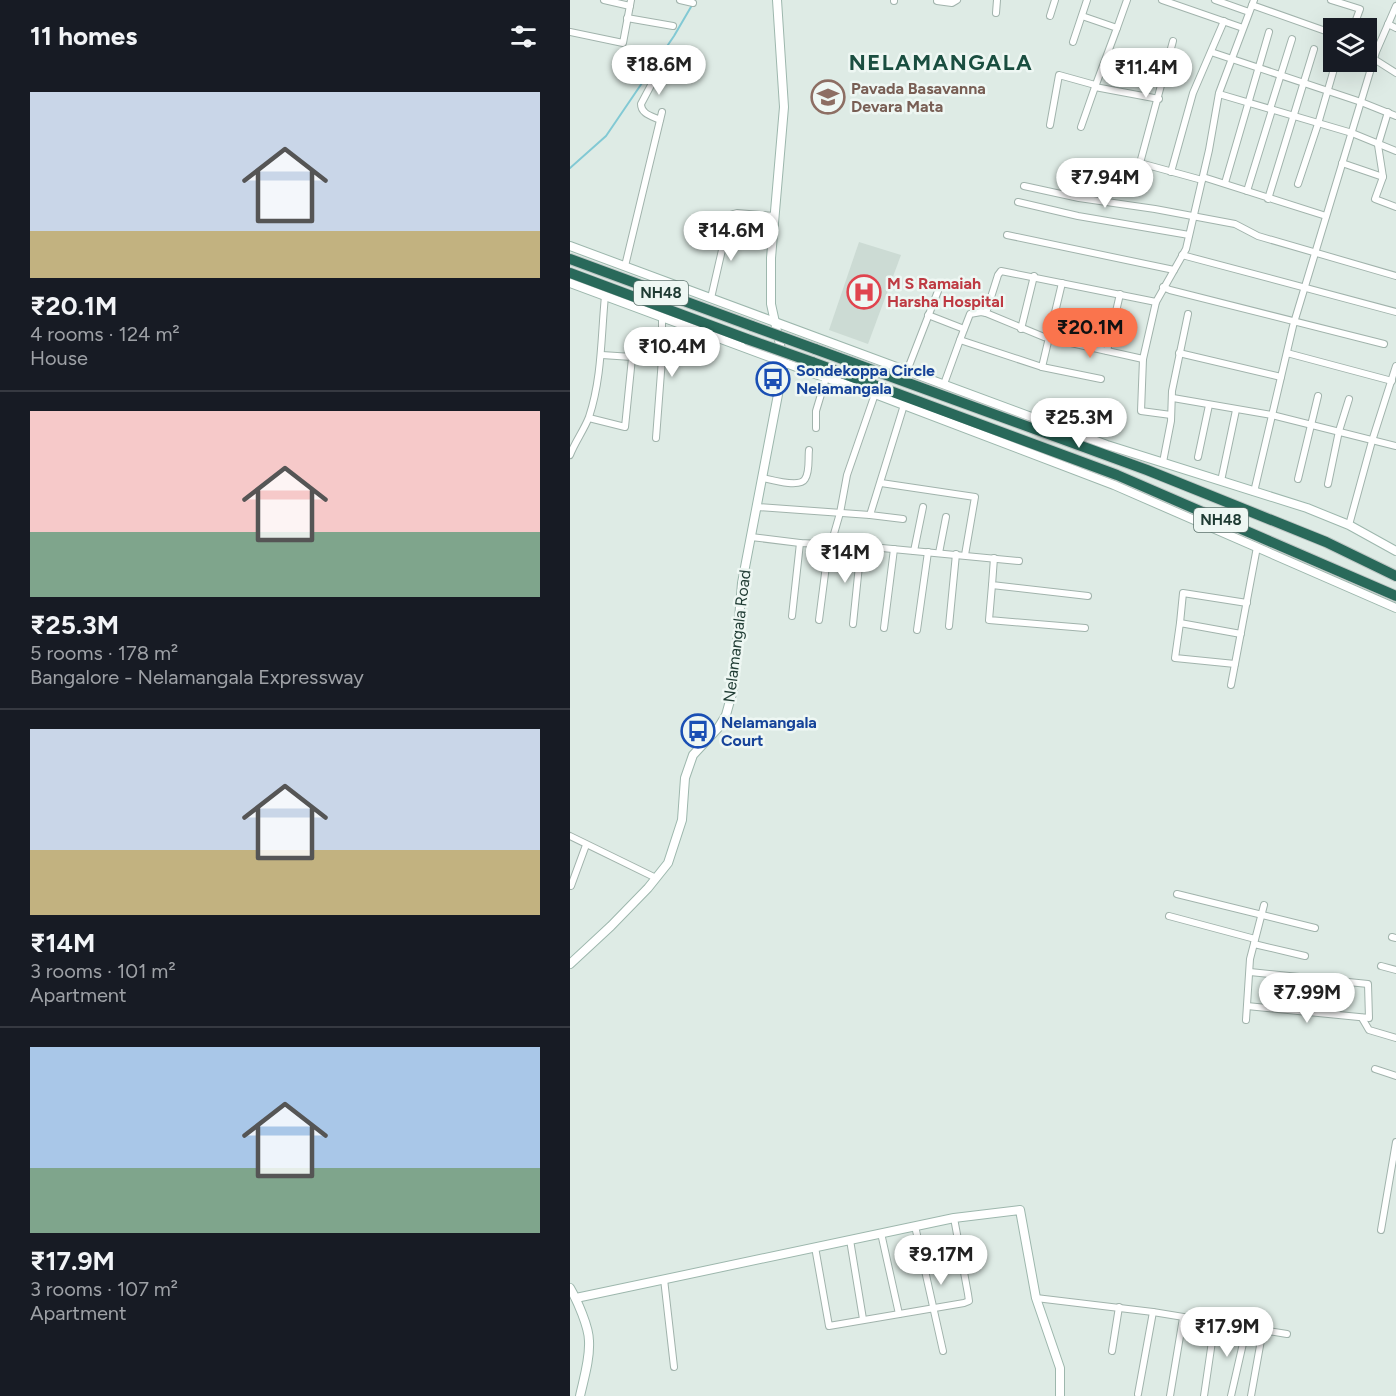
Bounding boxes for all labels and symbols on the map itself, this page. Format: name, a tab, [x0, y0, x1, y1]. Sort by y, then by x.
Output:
pin: ₹18.6M	[610, 45, 708, 96]
pin: ₹11.4M	[1097, 48, 1195, 99]
district label: NELAMANGALA	[849, 49, 1033, 76]
school or university icon: Pavada Basavanna Devara Mata	[810, 79, 846, 115]
place label: Pavada Basavanna Devara Mata	[851, 79, 986, 116]
pin: ₹7.94M	[1056, 158, 1154, 209]
pin: ₹14.6M	[682, 211, 780, 262]
hospital icon: M S Ramaiah Harsha Hospital	[846, 274, 882, 310]
place label: M S Ramaiah Harsha Hospital	[887, 274, 1004, 311]
road number: NH48	[634, 281, 688, 305]
pin: ₹20.1M	[1041, 308, 1139, 359]
pin: ₹10.4M	[623, 327, 721, 378]
bus stop icon: Sondekoppa Circle Nelamangala	[755, 361, 791, 397]
place label: Sondekoppa Circle Nelamangala	[796, 361, 935, 398]
pin: ₹25.3M	[1030, 398, 1128, 449]
road number: NH48	[1194, 508, 1248, 532]
pin: ₹14M	[809, 533, 881, 584]
street label: Nelamangala Road	[719, 569, 755, 703]
bus stop icon: Nelamangala Court	[680, 713, 716, 749]
place label: Nelamangala Court	[721, 713, 817, 750]
pin: ₹7.99M	[1258, 973, 1356, 1024]
pin: ₹9.17M	[892, 1235, 990, 1286]
pin: ₹17.9M	[1178, 1307, 1276, 1358]

